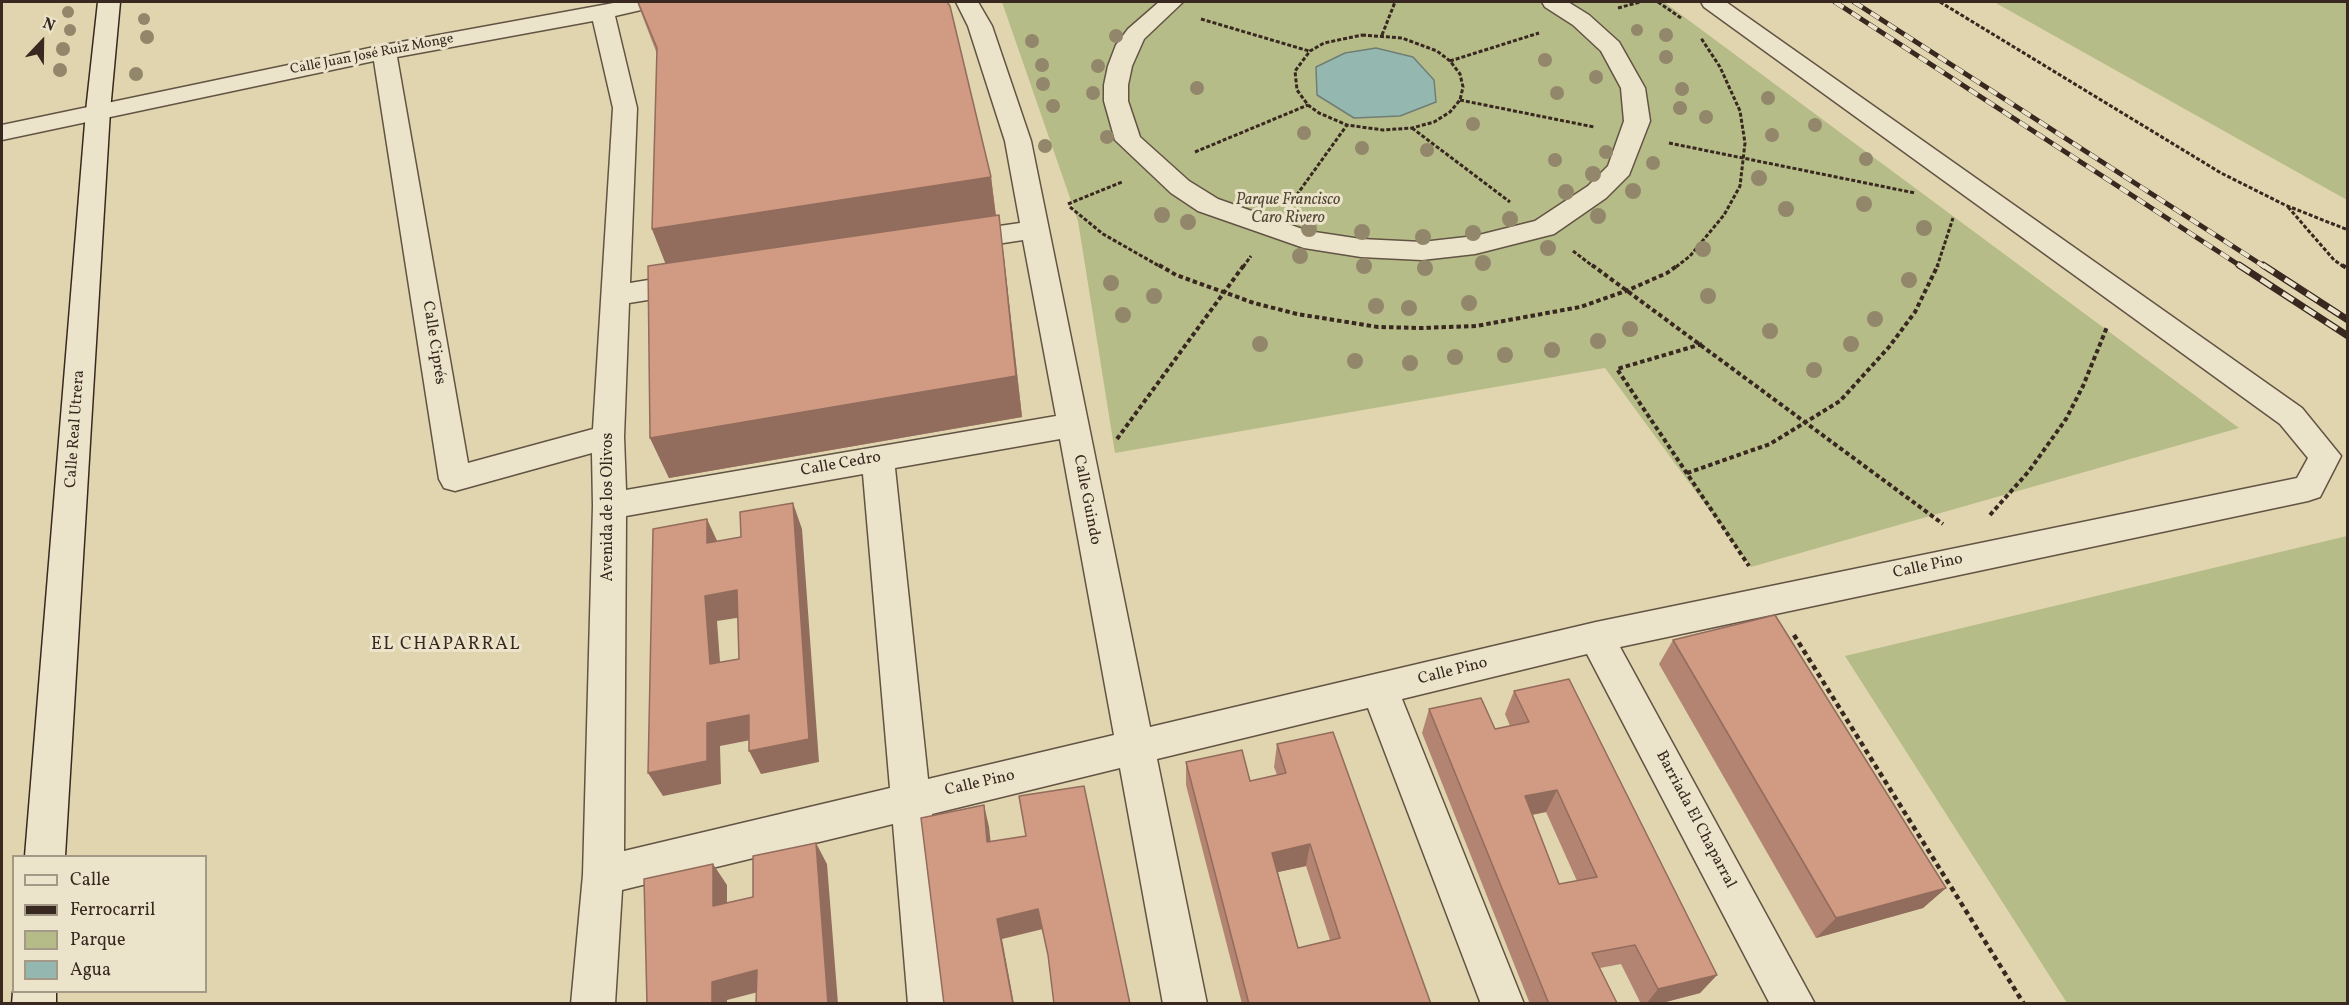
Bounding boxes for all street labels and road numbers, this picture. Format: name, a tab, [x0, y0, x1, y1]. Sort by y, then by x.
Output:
street label: Calle Juan José Ruiz Monge	[289, 31, 455, 79]
street label: Calle Ciprés	[417, 300, 449, 386]
street label: Calle Real Utrera	[62, 369, 90, 489]
street label: Avenida de los Olivos	[599, 433, 619, 581]
street label: Calle Cedro	[799, 449, 883, 481]
street label: Calle Guindo	[1068, 453, 1104, 547]
street label: Calle Pino	[1891, 550, 1965, 584]
street label: Calle Pino	[1416, 654, 1490, 690]
street label: Barriada El Chaparral	[1651, 748, 1739, 892]
street label: Calle Pino	[943, 767, 1017, 801]

